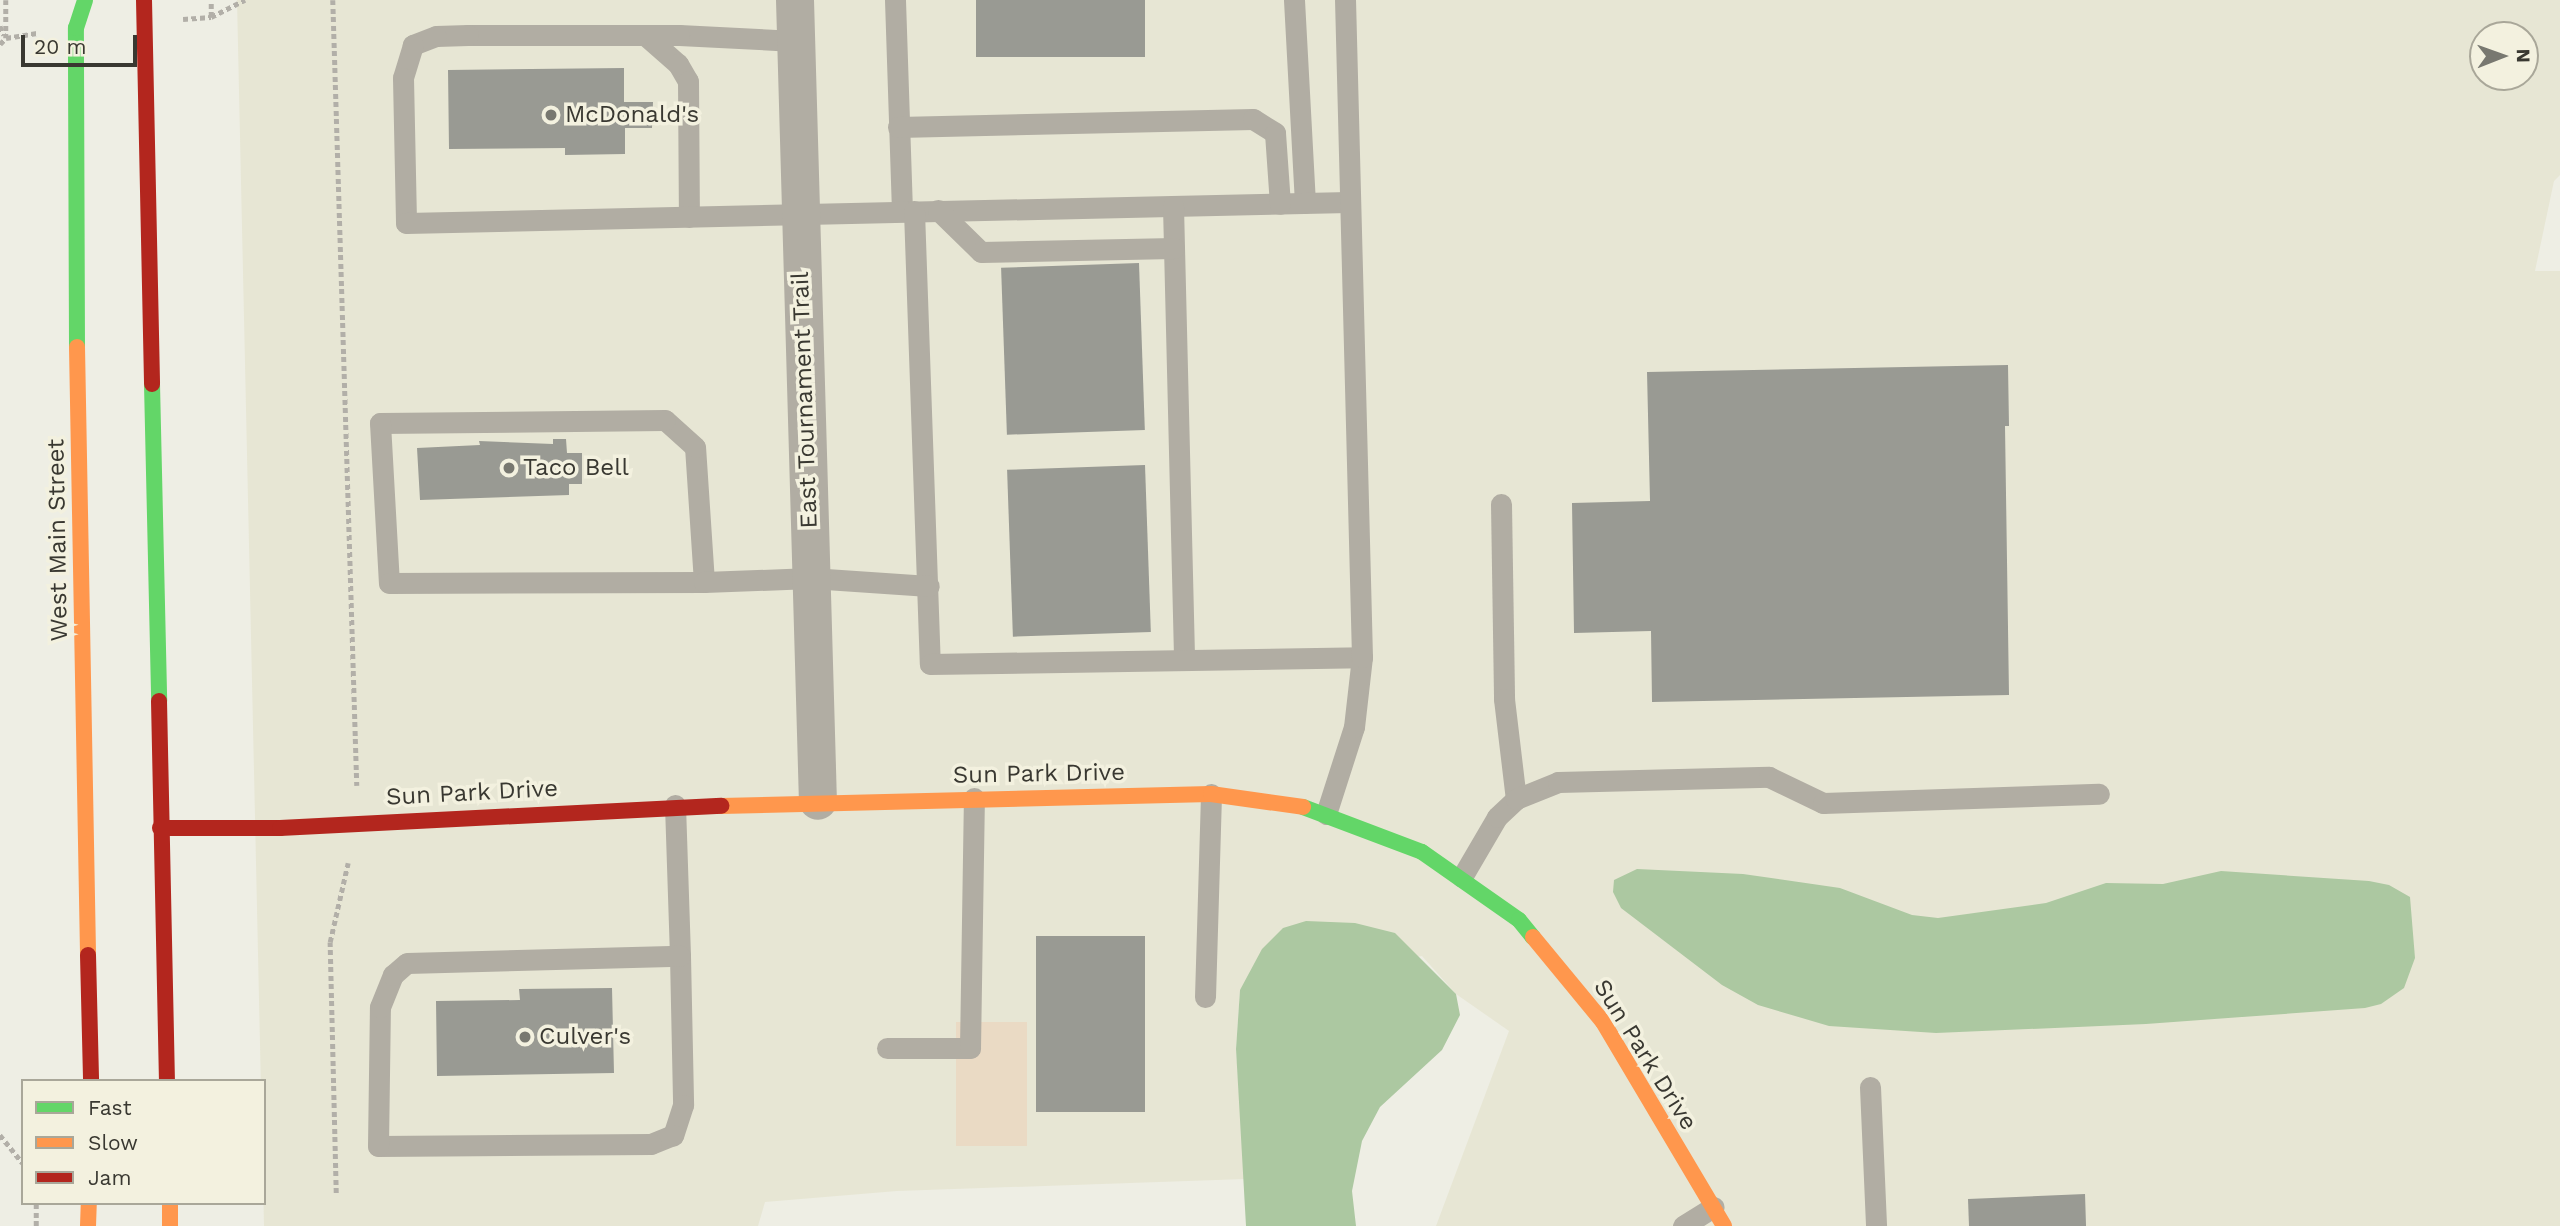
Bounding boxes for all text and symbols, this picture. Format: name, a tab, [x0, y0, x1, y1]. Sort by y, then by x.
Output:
scale bar	[24, 21, 140, 65]
north arrow	[2469, 21, 2539, 91]
text: 20 m	[34, 34, 86, 59]
text: N	[2512, 48, 2535, 63]
place label: McDonald's	[565, 101, 699, 129]
marker: McDonald's	[543, 107, 559, 123]
street label: East Tournament Trail	[786, 270, 824, 530]
street label: West Main Street	[42, 438, 74, 642]
place label: Taco Bell	[523, 454, 629, 482]
marker: Taco Bell	[501, 460, 517, 476]
street label: Sun Park Drive	[952, 758, 1126, 790]
street label: Sun Park Drive	[385, 774, 559, 812]
street label: Sun Park Drive	[1587, 974, 1703, 1136]
place label: Culver's	[539, 1023, 631, 1051]
marker: Culver's	[517, 1029, 533, 1045]
legend	[21, 1079, 266, 1205]
text: Fast	[88, 1095, 132, 1120]
text: Slow	[88, 1130, 138, 1155]
text: Jam	[88, 1165, 131, 1190]

